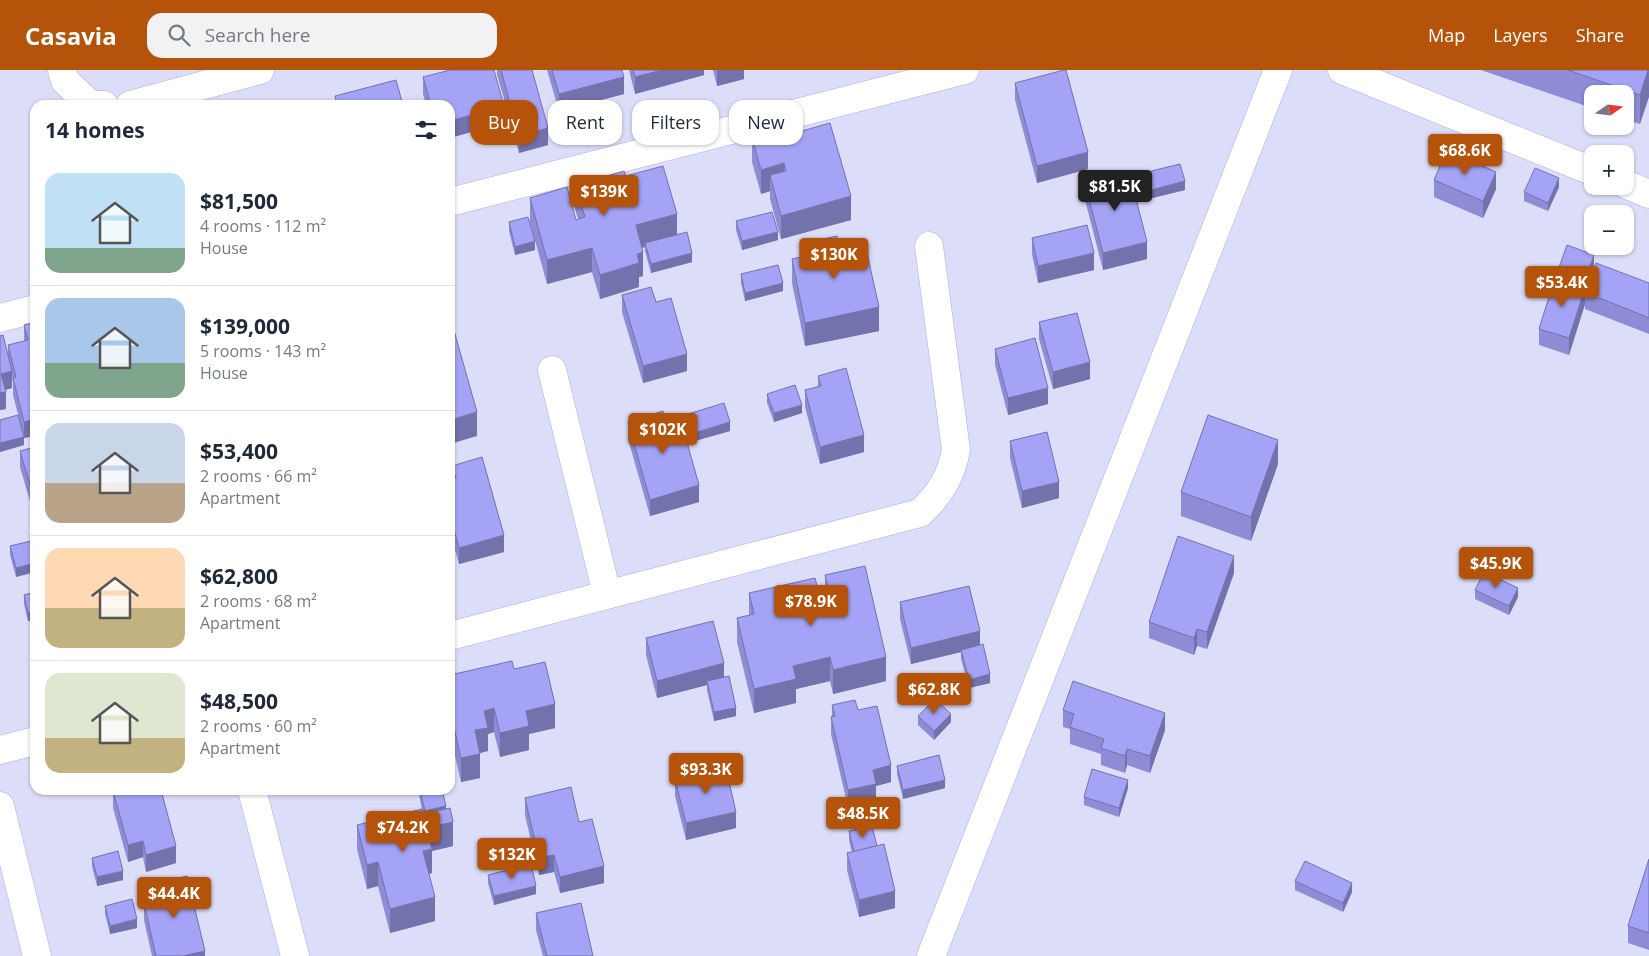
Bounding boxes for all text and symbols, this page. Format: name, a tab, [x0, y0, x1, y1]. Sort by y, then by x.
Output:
search box	[147, 13, 497, 58]
text: Casavia	[25, 19, 117, 52]
icon: search	[165, 21, 193, 49]
text: Search here	[205, 22, 311, 48]
text: Map	[1428, 23, 1465, 47]
text: Layers	[1493, 23, 1548, 47]
text: Share	[1576, 23, 1624, 47]
north arrow	[1584, 85, 1634, 135]
map controls	[1584, 85, 1634, 255]
chip: Buy	[470, 100, 538, 145]
chip: Rent	[548, 100, 622, 145]
chip: Filters	[632, 100, 719, 145]
chip: New	[729, 100, 803, 145]
text: 14 homes	[45, 116, 145, 144]
icon: filters	[412, 116, 440, 144]
pin: $68.6K	[1424, 134, 1506, 176]
text: $68.6K	[1439, 139, 1491, 161]
button: +	[1584, 145, 1634, 195]
pin: $81.5K	[1074, 170, 1156, 212]
pin: $139K	[569, 174, 639, 217]
text: $81.5K	[1089, 175, 1141, 197]
text: $139K	[580, 180, 628, 202]
text: $81,500	[200, 187, 278, 215]
icon: home	[85, 193, 145, 253]
button: −	[1584, 205, 1634, 255]
text: 4 rooms · 112 m²	[200, 215, 326, 237]
text: House	[200, 237, 248, 259]
pin: $130K	[799, 238, 869, 280]
text: $130K	[810, 243, 858, 265]
pin: $53.4K	[1521, 266, 1603, 308]
text: $53.4K	[1536, 271, 1588, 293]
text: $139,000	[200, 312, 290, 340]
icon: home	[85, 318, 145, 378]
text: 5 rooms · 143 m²	[200, 340, 326, 362]
text: House	[200, 362, 248, 384]
pin: $102K	[628, 412, 698, 455]
text: $102K	[639, 418, 687, 440]
text: $53,400	[200, 437, 278, 465]
icon: home	[85, 443, 145, 503]
text: 2 rooms · 66 m²	[200, 465, 317, 487]
text: Apartment	[200, 487, 280, 509]
pin: $45.9K	[1455, 546, 1537, 589]
text: $45.9K	[1470, 552, 1522, 574]
text: $62,800	[200, 562, 278, 590]
icon: home	[85, 568, 145, 628]
pin: $78.9K	[770, 584, 852, 627]
text: 2 rooms · 68 m²	[200, 590, 317, 612]
text: $78.9K	[785, 590, 837, 612]
text: Apartment	[200, 612, 280, 634]
pin: $62.8K	[893, 672, 975, 715]
text: $62.8K	[908, 678, 960, 700]
text: $48,500	[200, 687, 278, 715]
icon: home	[85, 693, 145, 753]
text: 2 rooms · 60 m²	[200, 715, 317, 737]
text: Apartment	[200, 737, 280, 759]
pin: $93.3K	[665, 752, 747, 795]
text: $93.3K	[680, 758, 732, 780]
pin: $48.5K	[822, 796, 904, 839]
text: $48.5K	[837, 802, 889, 824]
pin: $74.2K	[362, 810, 444, 853]
text: $74.2K	[377, 816, 429, 838]
pin: $132K	[477, 838, 547, 880]
text: $132K	[488, 843, 536, 865]
pin: $44.4K	[133, 876, 215, 919]
text: $44.4K	[148, 882, 200, 904]

